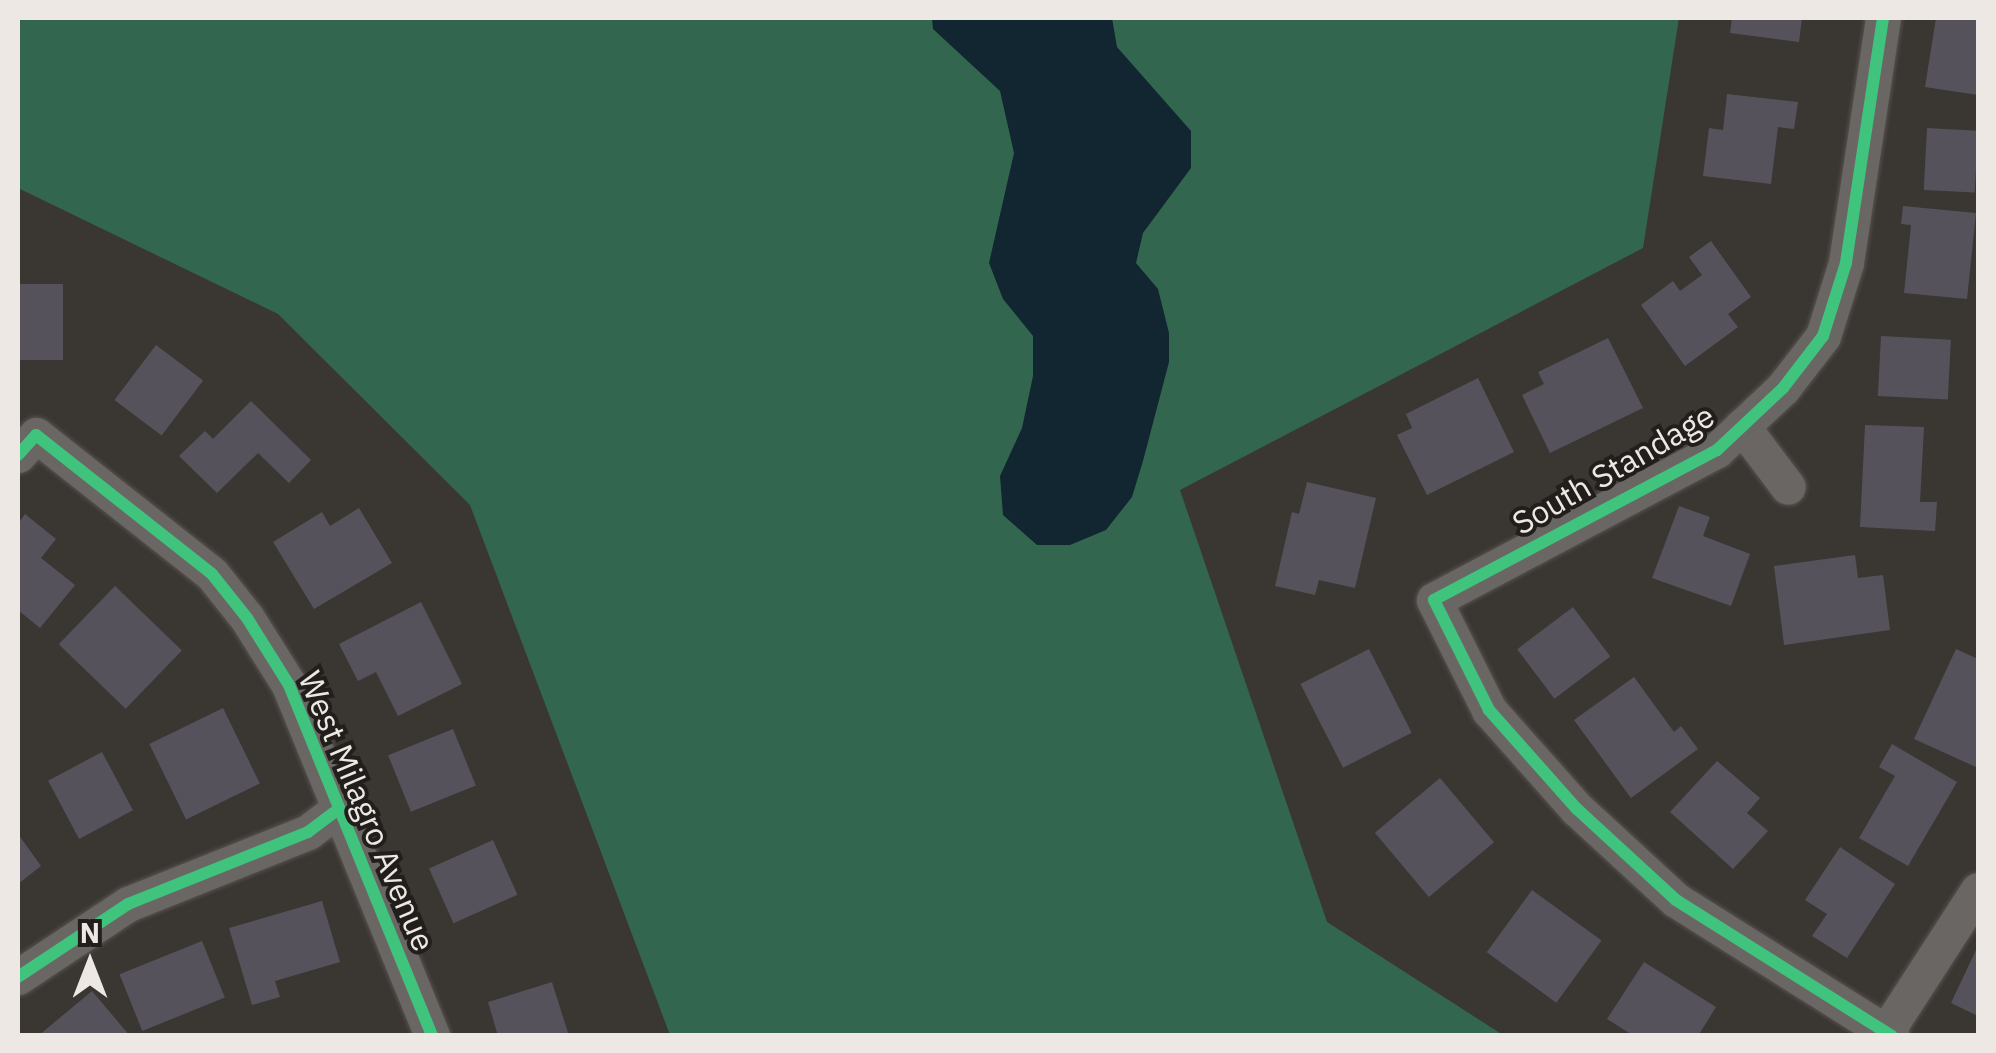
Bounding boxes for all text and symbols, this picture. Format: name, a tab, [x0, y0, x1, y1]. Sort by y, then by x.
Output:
street label: South Standage	[1505, 396, 1721, 542]
street label: West Milagro Avenue	[291, 665, 443, 957]
north arrow	[40, 913, 140, 1013]
text: N	[80, 914, 100, 951]

